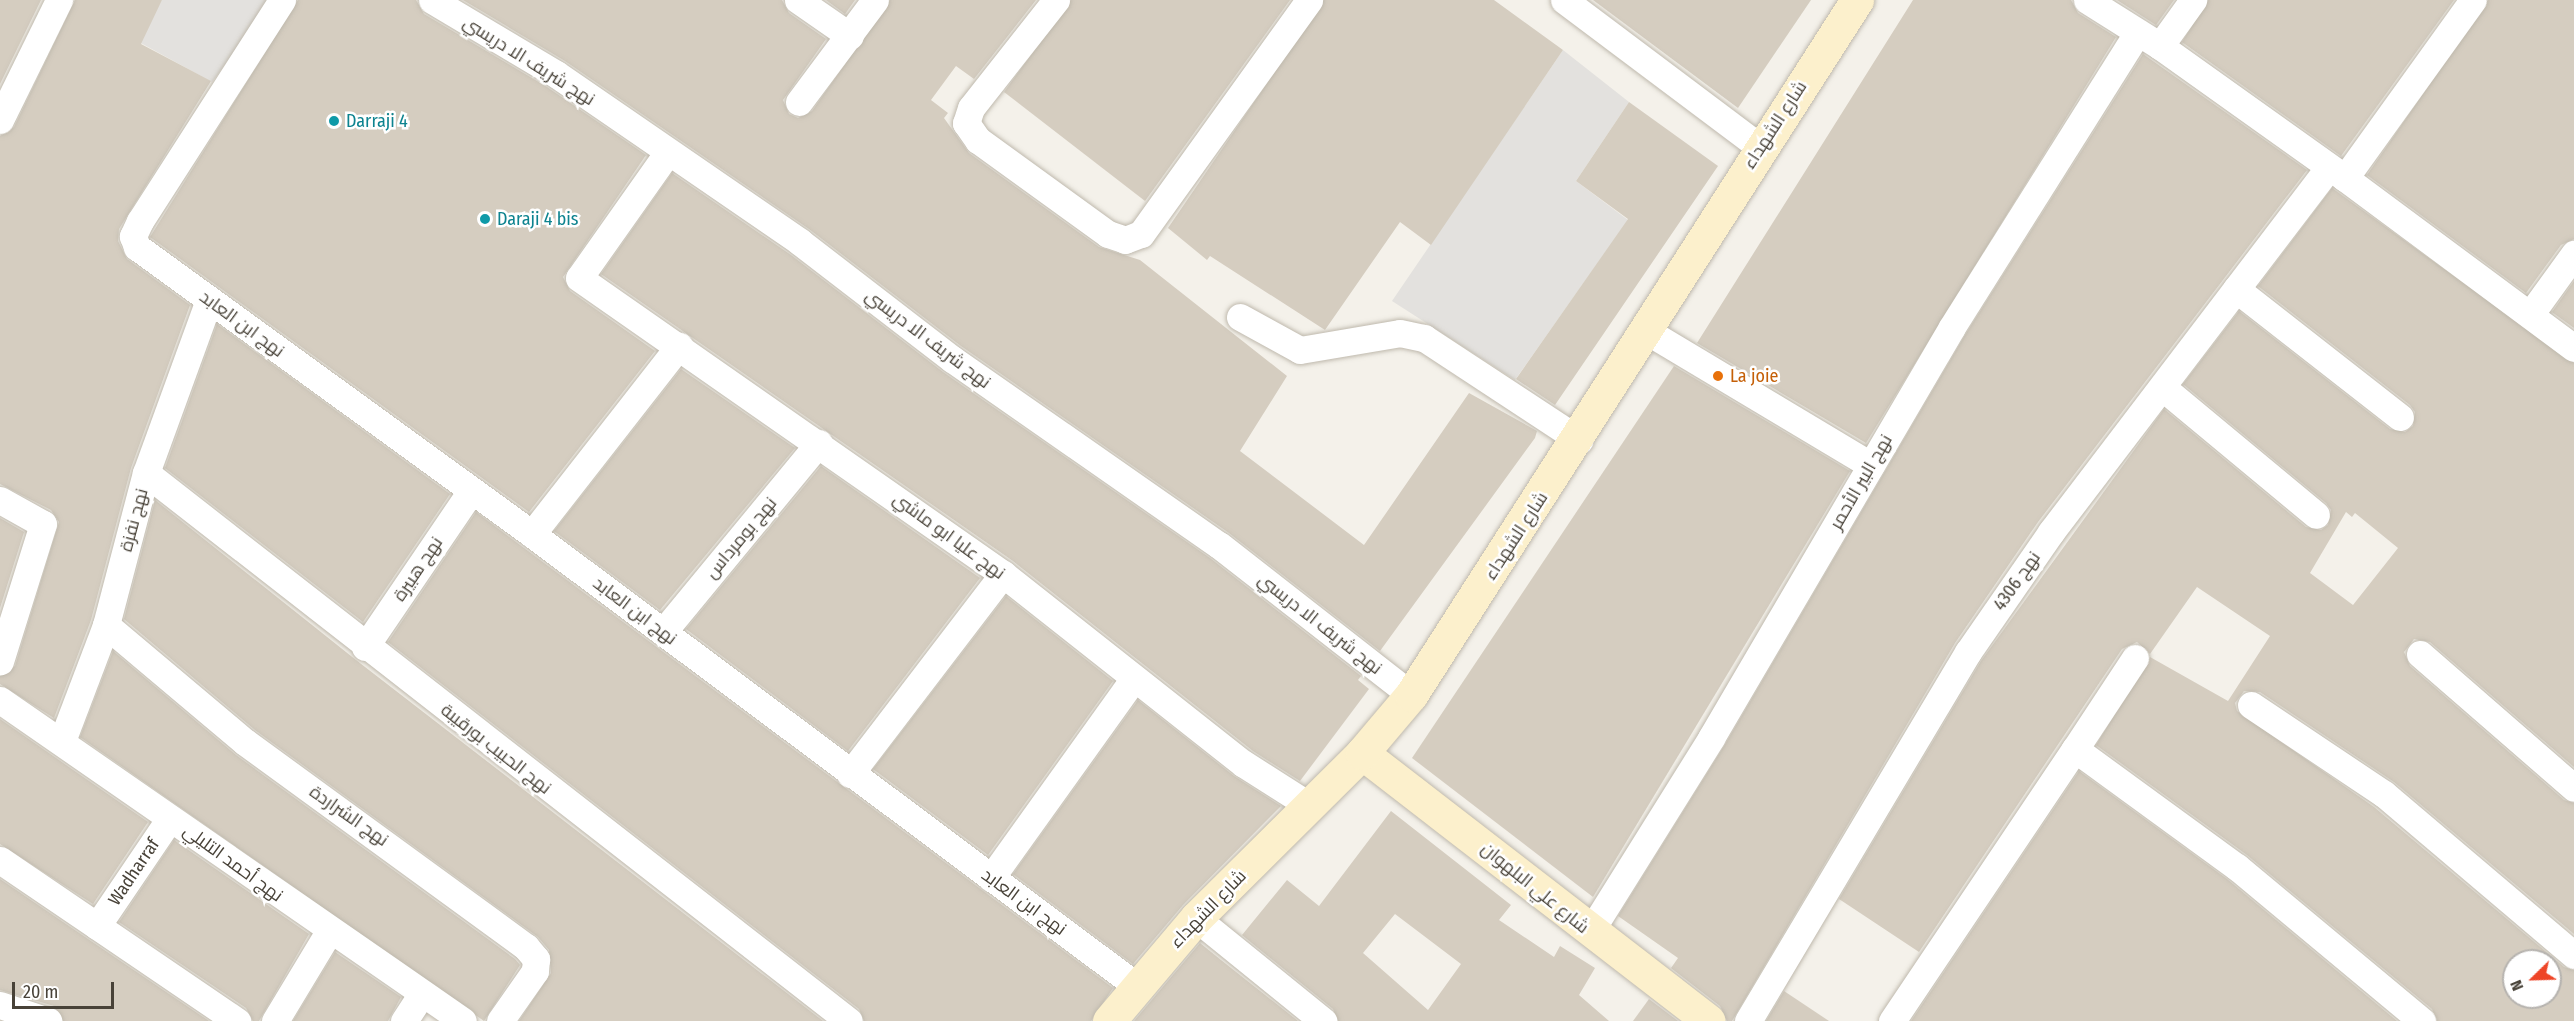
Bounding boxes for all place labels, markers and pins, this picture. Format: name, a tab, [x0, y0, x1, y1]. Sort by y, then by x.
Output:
place label: Darraji 4	[346, 110, 408, 132]
marker: Darraji 4	[327, 114, 341, 128]
place label: Daraji 4 bis	[497, 208, 579, 230]
marker: Daraji 4 bis	[478, 212, 492, 226]
place label: La joie	[1730, 365, 1778, 387]
marker: La joie	[1711, 369, 1725, 383]

